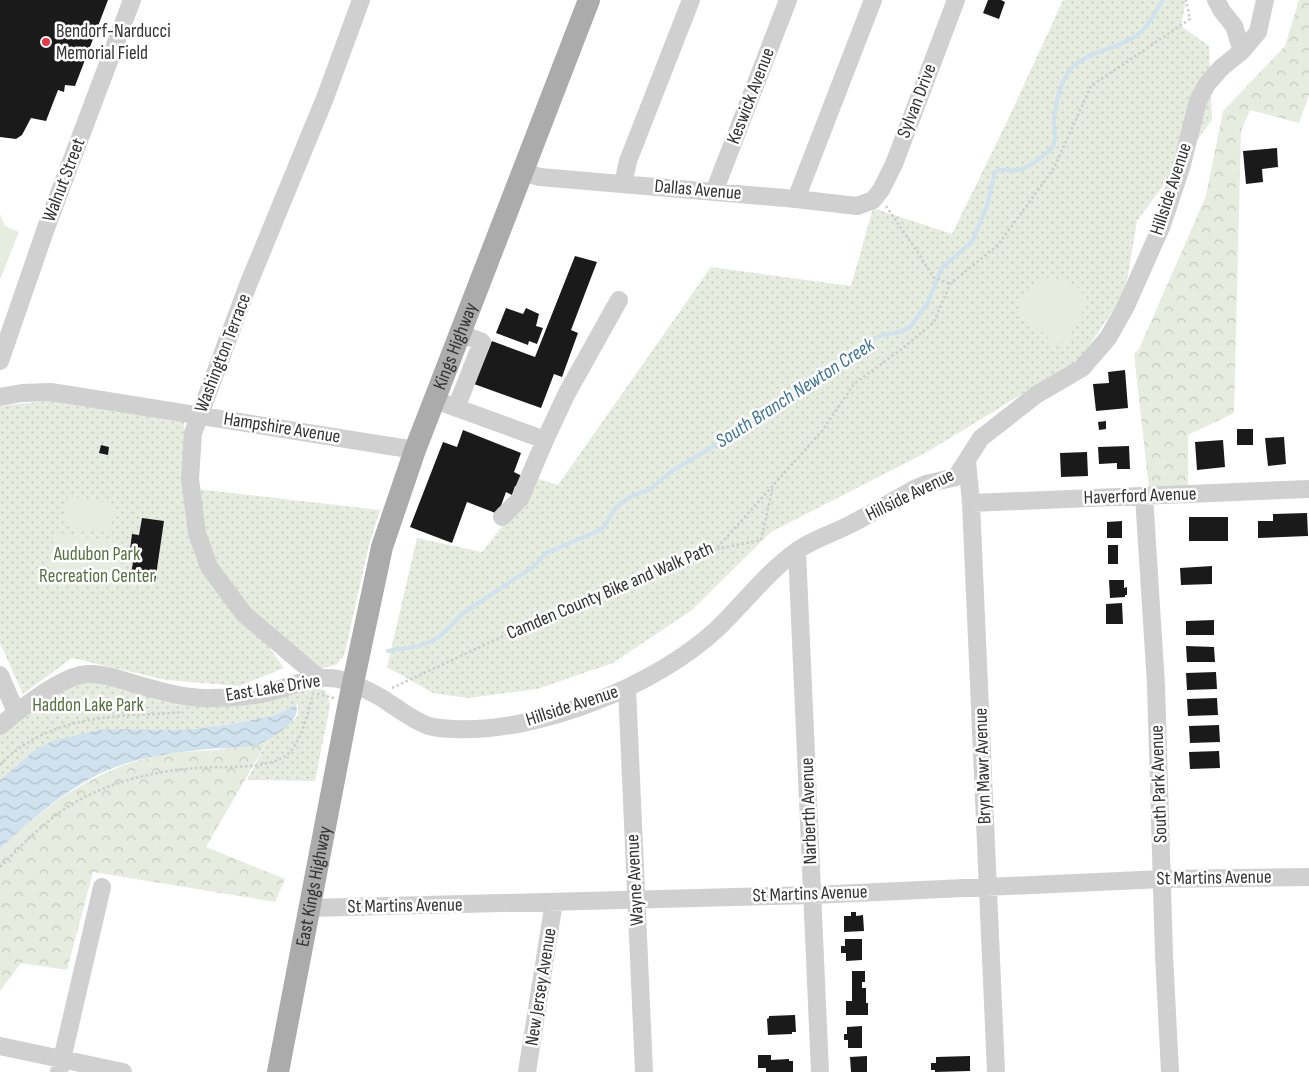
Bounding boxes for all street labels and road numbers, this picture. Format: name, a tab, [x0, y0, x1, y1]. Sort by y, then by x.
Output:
street label: Keswick Avenue	[722, 45, 780, 147]
street label: Sylvan Drive	[892, 61, 942, 141]
street label: Walnut Street	[38, 135, 91, 225]
street label: Hillside Avenue	[1145, 140, 1197, 238]
street label: Dallas Avenue	[654, 175, 742, 205]
street label: Washington Terrace	[190, 290, 256, 416]
street label: Kings Highway	[428, 299, 483, 393]
street label: Hampshire Avenue	[222, 407, 342, 449]
street label: Hillside Avenue	[862, 464, 958, 526]
street label: Haverford Avenue	[1083, 483, 1197, 509]
street label: Camden County Bike and Walk Path	[503, 537, 717, 645]
street label: East Lake Drive	[224, 669, 322, 707]
street label: Hillside Avenue	[523, 680, 621, 732]
street label: Bryn Mawr Avenue	[969, 707, 997, 825]
street label: South Park Avenue	[1145, 725, 1173, 843]
street label: Narberth Avenue	[796, 757, 822, 865]
street label: East Kings Highway	[291, 824, 337, 949]
street label: Wayne Avenue	[621, 834, 649, 926]
street label: St Martins Avenue	[1156, 865, 1272, 891]
street label: St Martins Avenue	[752, 881, 868, 907]
street label: St Martins Avenue	[347, 893, 463, 919]
street label: New Jersey Avenue	[520, 927, 562, 1047]

